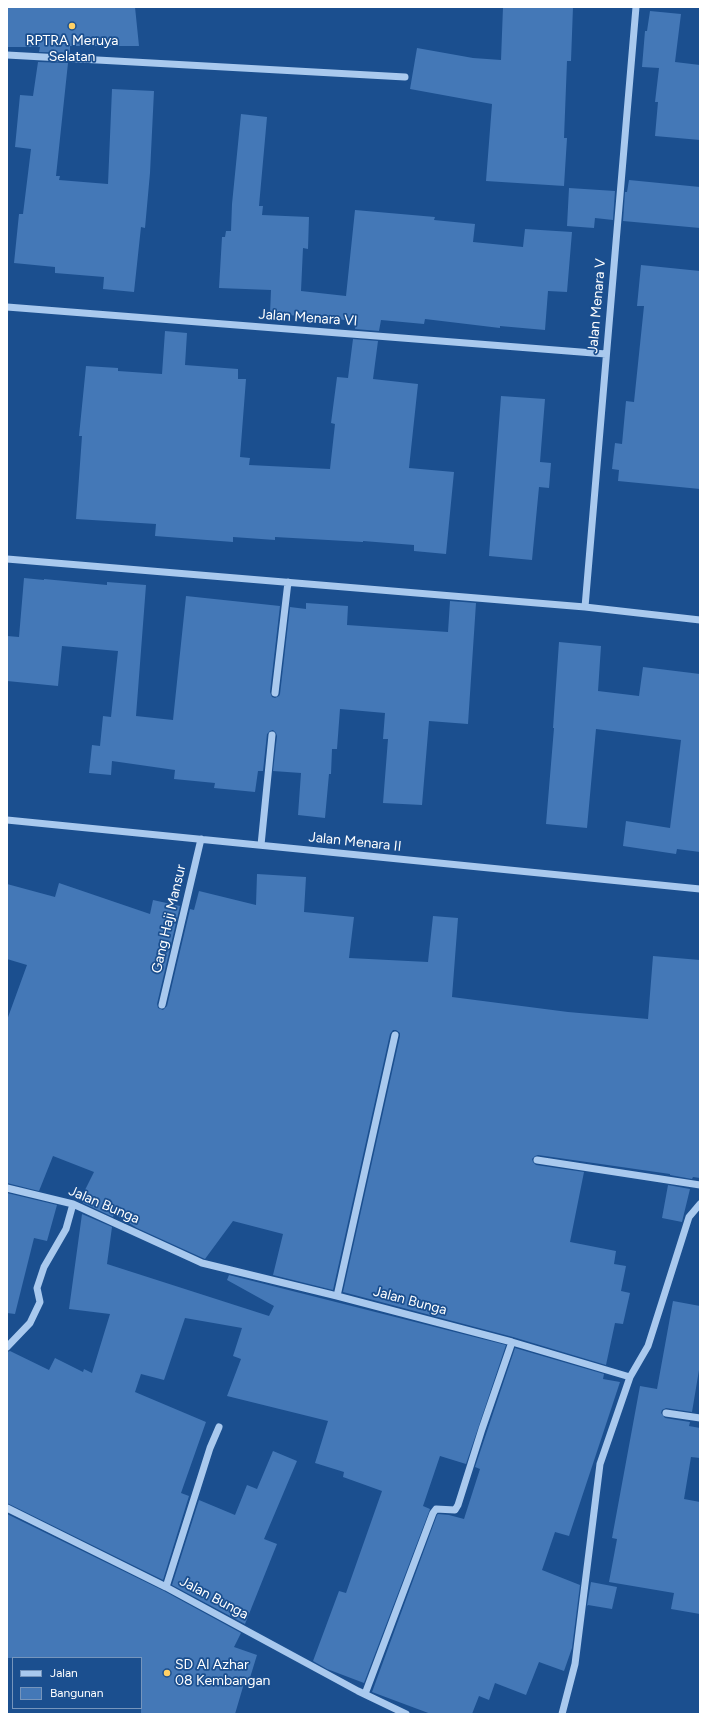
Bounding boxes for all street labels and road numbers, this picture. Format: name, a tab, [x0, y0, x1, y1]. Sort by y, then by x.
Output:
street label: Jalan Menara V	[584, 258, 610, 354]
street label: Jalan Menara VI	[258, 306, 358, 330]
street label: Jalan Menara II	[308, 829, 402, 855]
street label: Gang Haji Mansur	[148, 863, 190, 975]
street label: Jalan Bunga	[66, 1183, 142, 1227]
street label: Jalan Bunga	[371, 1283, 449, 1319]
street label: Jalan Bunga	[177, 1573, 251, 1623]

